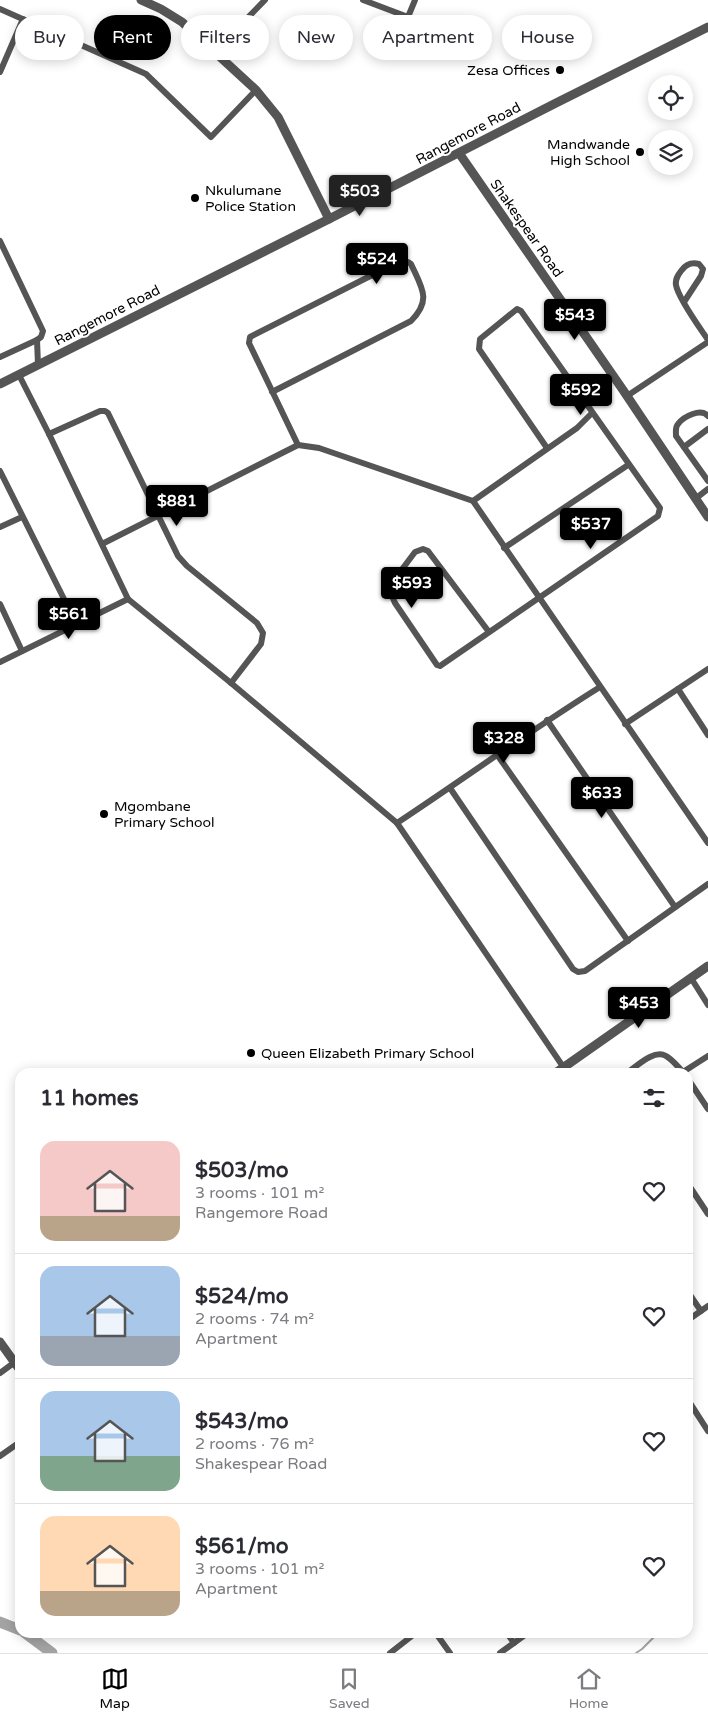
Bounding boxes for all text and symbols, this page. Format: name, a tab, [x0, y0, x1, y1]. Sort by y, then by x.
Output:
chip: Buy	[15, 15, 84, 60]
chip: Rent	[94, 15, 171, 60]
chip: Filters	[181, 15, 269, 60]
chip: New	[279, 15, 353, 60]
chip: Apartment	[363, 15, 492, 60]
chip: House	[502, 15, 592, 60]
place label: Zesa Offices	[467, 62, 550, 79]
marker: Zesa Offices	[554, 64, 566, 76]
map controls	[648, 75, 693, 175]
button: locate	[648, 75, 693, 120]
street label: Rangemore Road	[413, 99, 524, 168]
button: layers	[648, 130, 693, 175]
place label: Mandwande High School	[547, 136, 630, 169]
marker: Mandwande High School	[634, 146, 646, 158]
pin: $503	[330, 174, 390, 217]
street label: Shakespear Road	[486, 176, 567, 281]
text: $503	[340, 181, 380, 201]
place label: Nkulumane Police Station	[205, 182, 296, 215]
marker: Nkulumane Police Station	[189, 192, 201, 204]
pin: $524	[347, 242, 407, 285]
text: $524	[357, 249, 397, 269]
street label: Rangemore Road	[52, 281, 163, 349]
pin: $543	[545, 298, 605, 341]
text: $543	[555, 305, 595, 325]
pin: $592	[551, 374, 611, 416]
text: $592	[561, 380, 601, 400]
pin: $881	[147, 484, 207, 527]
text: $881	[157, 491, 197, 511]
pin: $537	[561, 508, 621, 550]
text: $537	[571, 514, 611, 534]
pin: $593	[382, 566, 442, 609]
text: $593	[392, 573, 432, 593]
pin: $561	[39, 598, 99, 640]
text: $561	[49, 604, 89, 624]
pin: $328	[474, 722, 534, 764]
text: $328	[484, 728, 524, 748]
pin: $633	[572, 776, 632, 819]
text: $633	[582, 783, 622, 803]
place label: Mgombane Primary School	[114, 798, 215, 831]
marker: Mgombane Primary School	[98, 808, 110, 820]
pin: $453	[609, 986, 669, 1029]
text: $453	[619, 993, 659, 1013]
place label: Queen Elizabeth Primary School	[261, 1045, 474, 1062]
marker: Queen Elizabeth Primary School	[245, 1047, 257, 1059]
icon: filters	[640, 1084, 668, 1112]
text: 11 homes	[40, 1086, 139, 1111]
text: $503/mo	[195, 1158, 289, 1183]
icon: home	[80, 1161, 140, 1221]
icon: heart	[640, 1177, 668, 1205]
text: 3 rooms · 101 m²	[195, 1183, 324, 1203]
text: Rangemore Road	[195, 1203, 328, 1223]
text: $524/mo	[195, 1284, 289, 1309]
icon: home	[80, 1286, 140, 1346]
icon: heart	[640, 1302, 668, 1330]
text: 2 rooms · 74 m²	[195, 1309, 314, 1329]
text: Apartment	[195, 1329, 278, 1349]
text: $543/mo	[195, 1409, 289, 1434]
icon: home	[80, 1411, 140, 1471]
icon: heart	[640, 1427, 668, 1455]
text: 2 rooms · 76 m²	[195, 1434, 314, 1454]
text: Shakespear Road	[195, 1454, 327, 1474]
text: $561/mo	[195, 1534, 289, 1559]
icon: home	[80, 1536, 140, 1596]
icon: heart	[640, 1552, 668, 1580]
text: 3 rooms · 101 m²	[195, 1559, 324, 1579]
text: Apartment	[195, 1579, 278, 1599]
tab: Map	[100, 1665, 130, 1712]
tab: Saved	[329, 1665, 369, 1712]
tab: Home	[569, 1665, 608, 1712]

